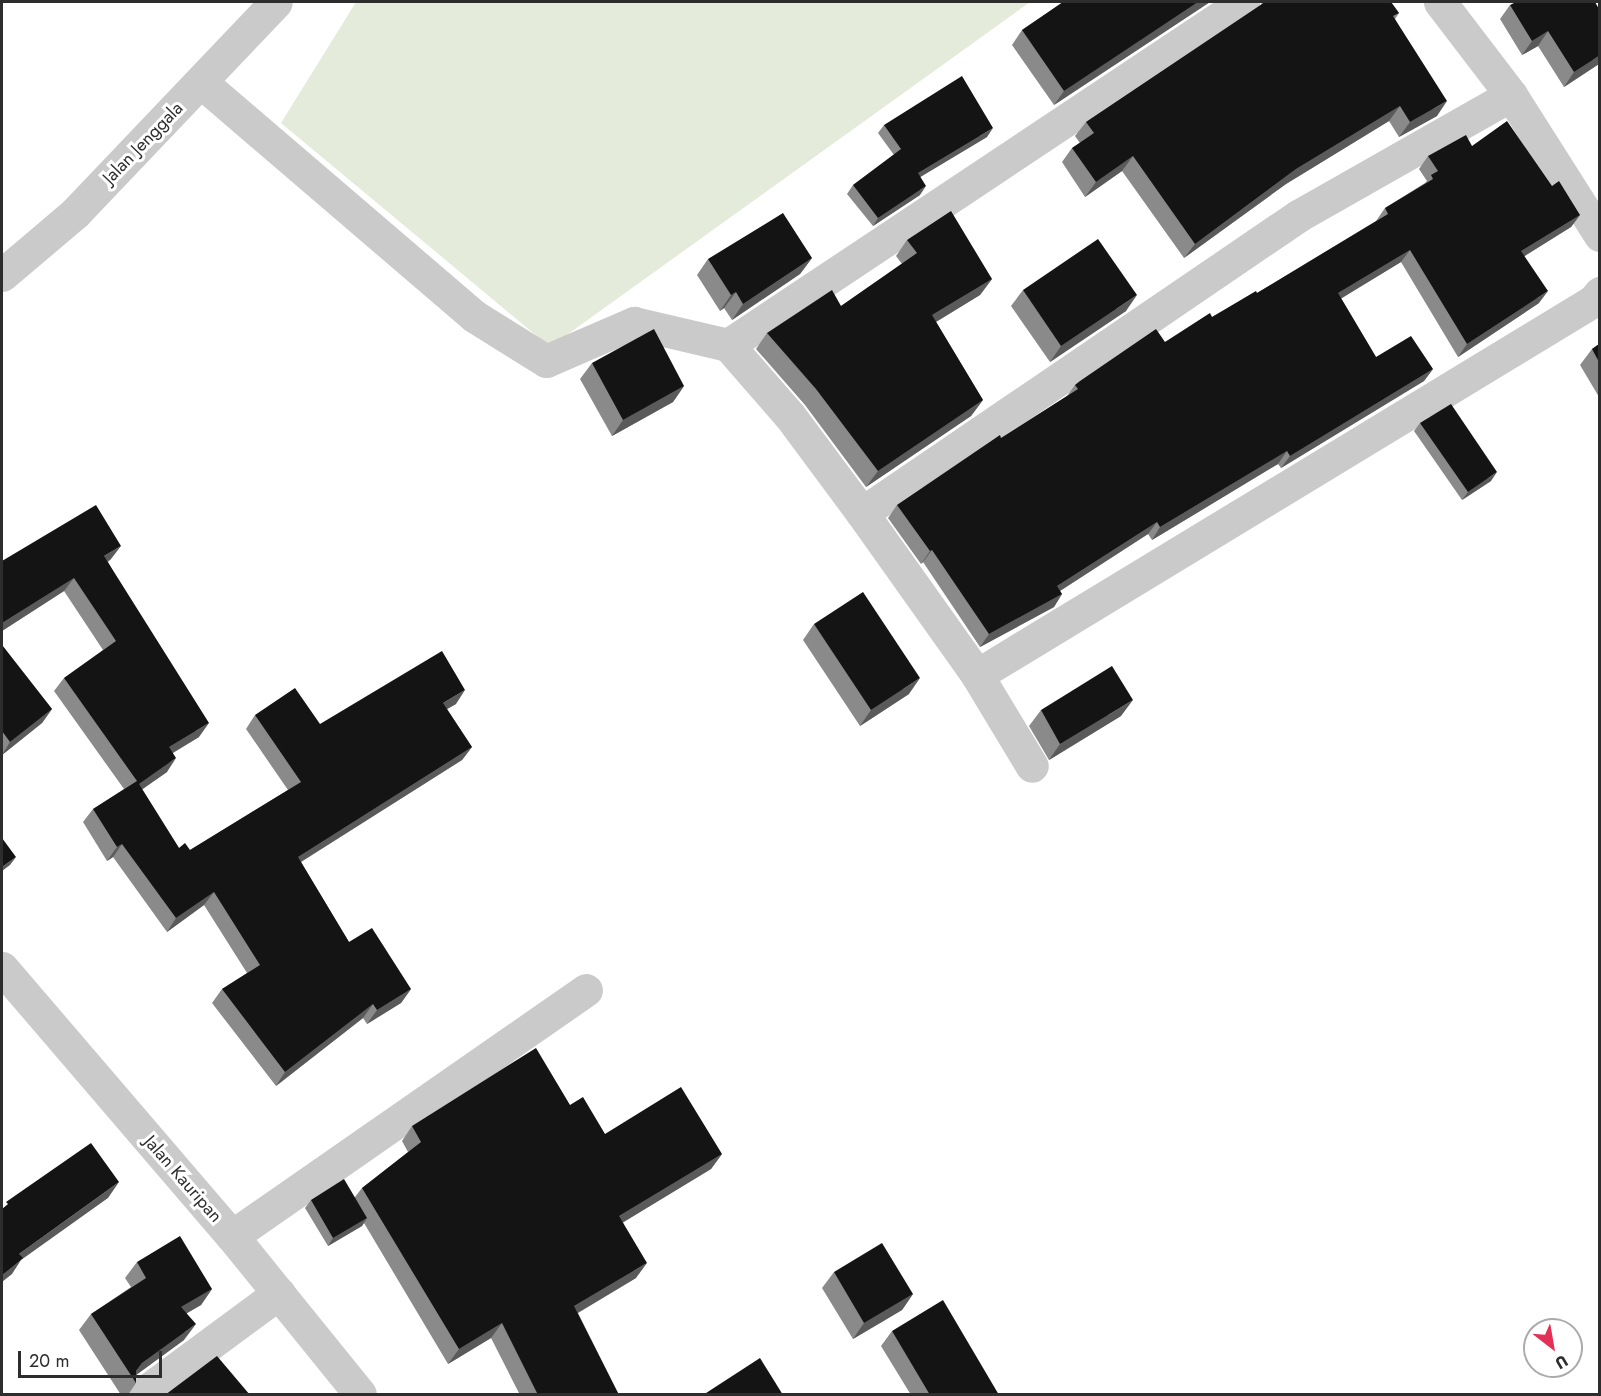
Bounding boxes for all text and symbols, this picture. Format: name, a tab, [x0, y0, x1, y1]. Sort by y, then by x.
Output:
street label: Jalan Jenggala	[99, 98, 187, 188]
street label: Jalan Kauripan	[139, 1131, 227, 1227]
north arrow	[1523, 1318, 1583, 1378]
scale bar	[21, 1339, 165, 1377]
text: 20 m	[29, 1348, 69, 1374]
text: U	[1551, 1349, 1572, 1375]

